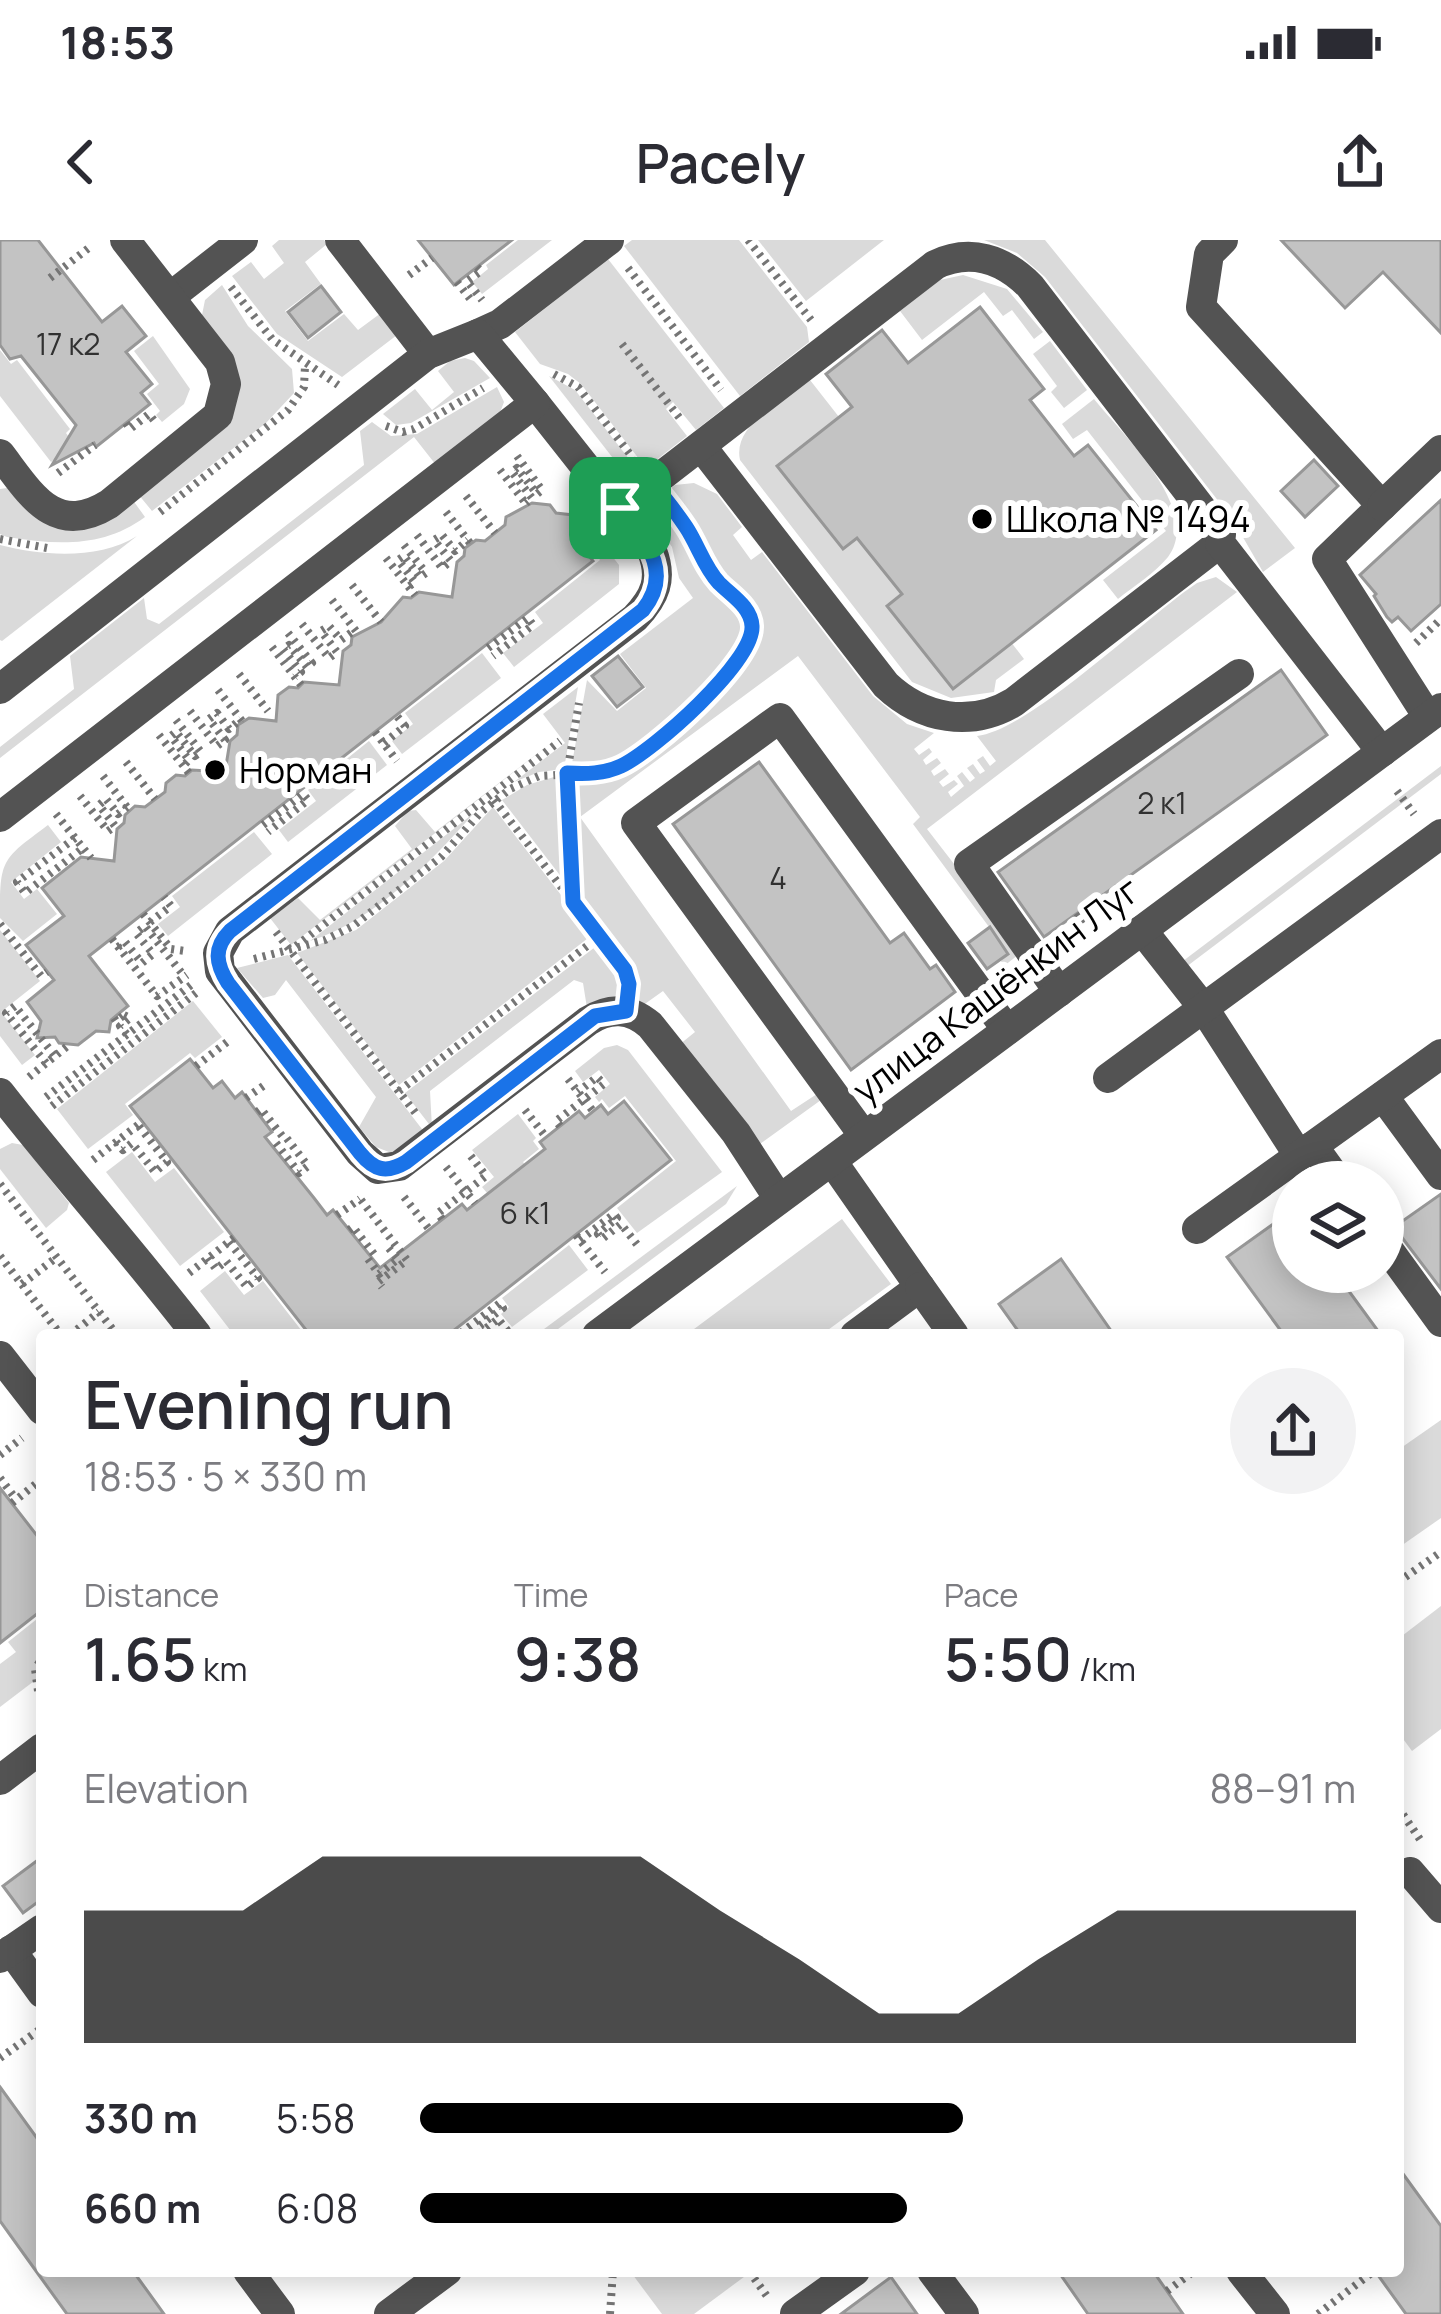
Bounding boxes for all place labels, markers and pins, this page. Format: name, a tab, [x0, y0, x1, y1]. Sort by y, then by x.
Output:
pin	[569, 457, 671, 559]
place label: Школа № 1494	[1006, 494, 1251, 543]
marker: Школа № 1494	[969, 506, 995, 532]
place label: Норман	[239, 745, 372, 794]
marker: Норман	[202, 757, 228, 783]

